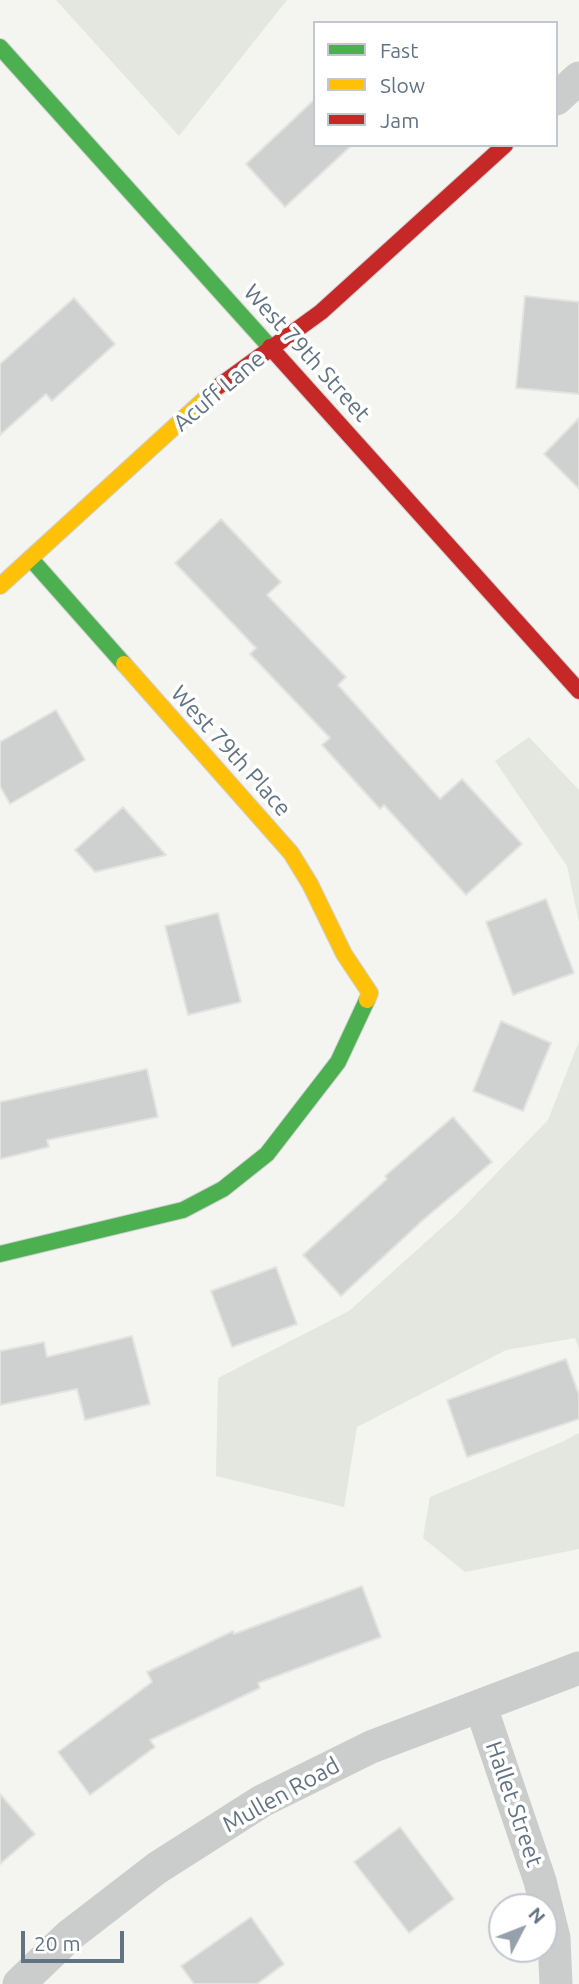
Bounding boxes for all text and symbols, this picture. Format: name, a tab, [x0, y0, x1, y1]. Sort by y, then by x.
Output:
legend	[313, 21, 558, 147]
text: Fast	[380, 38, 418, 62]
text: Slow	[380, 73, 425, 97]
text: Jam	[380, 108, 419, 132]
street label: West 79th Street	[238, 279, 376, 427]
street label: Acuff Lane	[168, 345, 270, 437]
street label: West 79th Place	[165, 680, 297, 822]
street label: Hallet Street	[480, 1738, 548, 1870]
street label: Mullen Road	[218, 1752, 344, 1838]
north arrow	[488, 1893, 558, 1963]
text: N	[524, 1903, 550, 1928]
scale bar	[24, 1918, 128, 1962]
text: 20 m	[34, 1931, 81, 1955]

